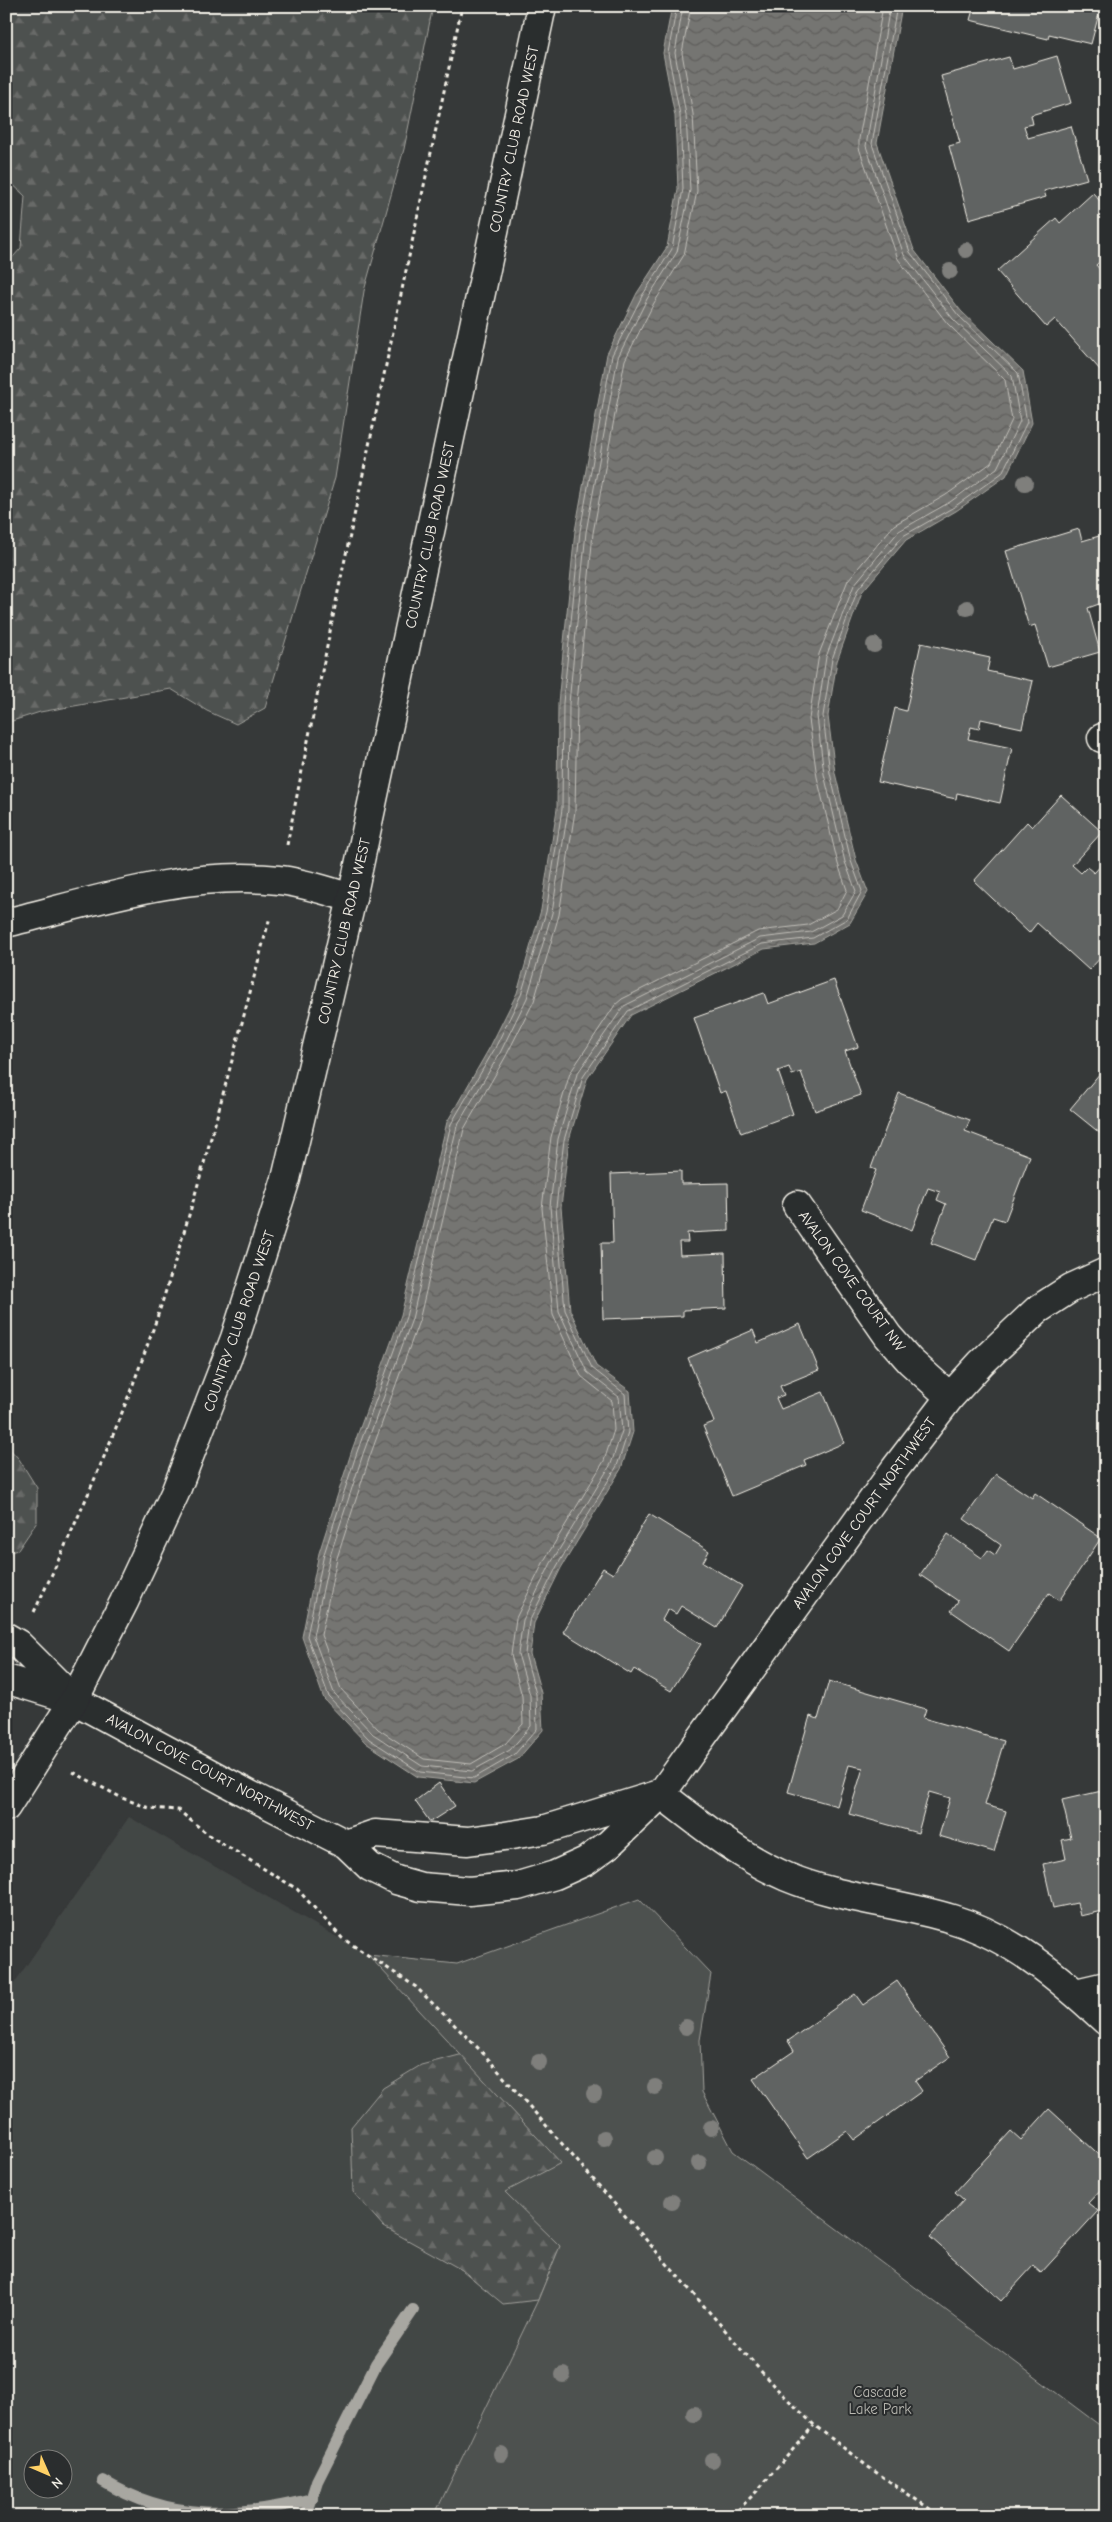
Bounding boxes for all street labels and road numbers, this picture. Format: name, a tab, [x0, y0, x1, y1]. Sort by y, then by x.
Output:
street label: COUNTRY CLUB ROAD WEST	[485, 44, 543, 234]
street label: COUNTRY CLUB ROAD WEST	[401, 440, 459, 630]
street label: COUNTRY CLUB ROAD WEST	[314, 836, 374, 1026]
street label: AVALON COVE COURT NW	[795, 1207, 909, 1355]
street label: COUNTRY CLUB ROAD WEST	[199, 1228, 279, 1414]
street label: AVALON COVE COURT NORTHWEST	[788, 1414, 940, 1612]
street label: AVALON COVE COURT NORTHWEST	[103, 1709, 317, 1835]

